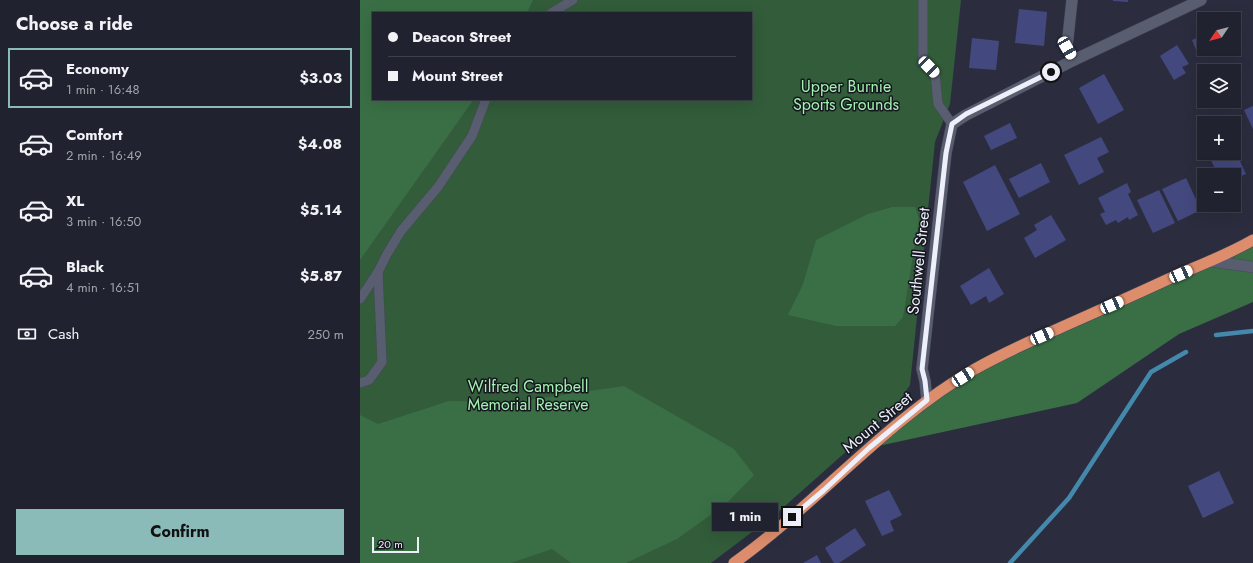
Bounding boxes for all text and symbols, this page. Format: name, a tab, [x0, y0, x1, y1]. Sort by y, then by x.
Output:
text: Choose a ride	[16, 11, 133, 37]
north arrow	[1197, 12, 1241, 56]
map controls	[1197, 12, 1241, 212]
text: Deacon Street	[412, 26, 511, 48]
car	[1056, 35, 1078, 61]
car	[916, 54, 942, 80]
text: Economy	[66, 58, 129, 80]
icon: car	[18, 60, 54, 96]
route start	[1042, 63, 1060, 81]
button: layers	[1197, 64, 1241, 108]
text: Mount Street	[412, 65, 503, 87]
text: $3.03	[300, 67, 342, 89]
park label: Upper Burnie Sports Grounds	[793, 75, 899, 116]
text: 1 min · 16:48	[66, 80, 140, 99]
button: +	[1197, 116, 1241, 160]
text: Comfort	[66, 124, 123, 146]
icon: car	[18, 126, 54, 162]
text: $4.08	[298, 133, 342, 155]
text: 2 min · 16:49	[66, 146, 142, 165]
button: −	[1197, 168, 1241, 212]
text: XL	[66, 190, 84, 212]
icon: car	[18, 192, 54, 228]
text: $5.14	[300, 199, 342, 221]
street label: Southwell Street	[901, 206, 936, 316]
text: 3 min · 16:50	[66, 212, 141, 231]
text: Black	[66, 256, 104, 278]
icon: car	[18, 258, 54, 294]
car	[1168, 264, 1194, 284]
text: $5.87	[300, 265, 342, 287]
text: 4 min · 16:51	[66, 278, 140, 297]
car	[1099, 295, 1125, 315]
icon: cash	[16, 323, 38, 345]
text: Cash	[48, 323, 79, 345]
text: 250 m	[307, 325, 344, 344]
car	[1029, 326, 1055, 346]
car	[950, 365, 976, 389]
park label: Wilfred Campbell Memorial Reserve	[467, 375, 589, 416]
street label: Mount Street	[837, 386, 918, 459]
callout: 1 min	[712, 503, 778, 531]
text: 1 min	[729, 507, 761, 526]
route end	[783, 508, 801, 526]
button: Confirm	[16, 509, 344, 555]
scale bar	[372, 535, 419, 554]
text: 20 m	[378, 536, 403, 552]

